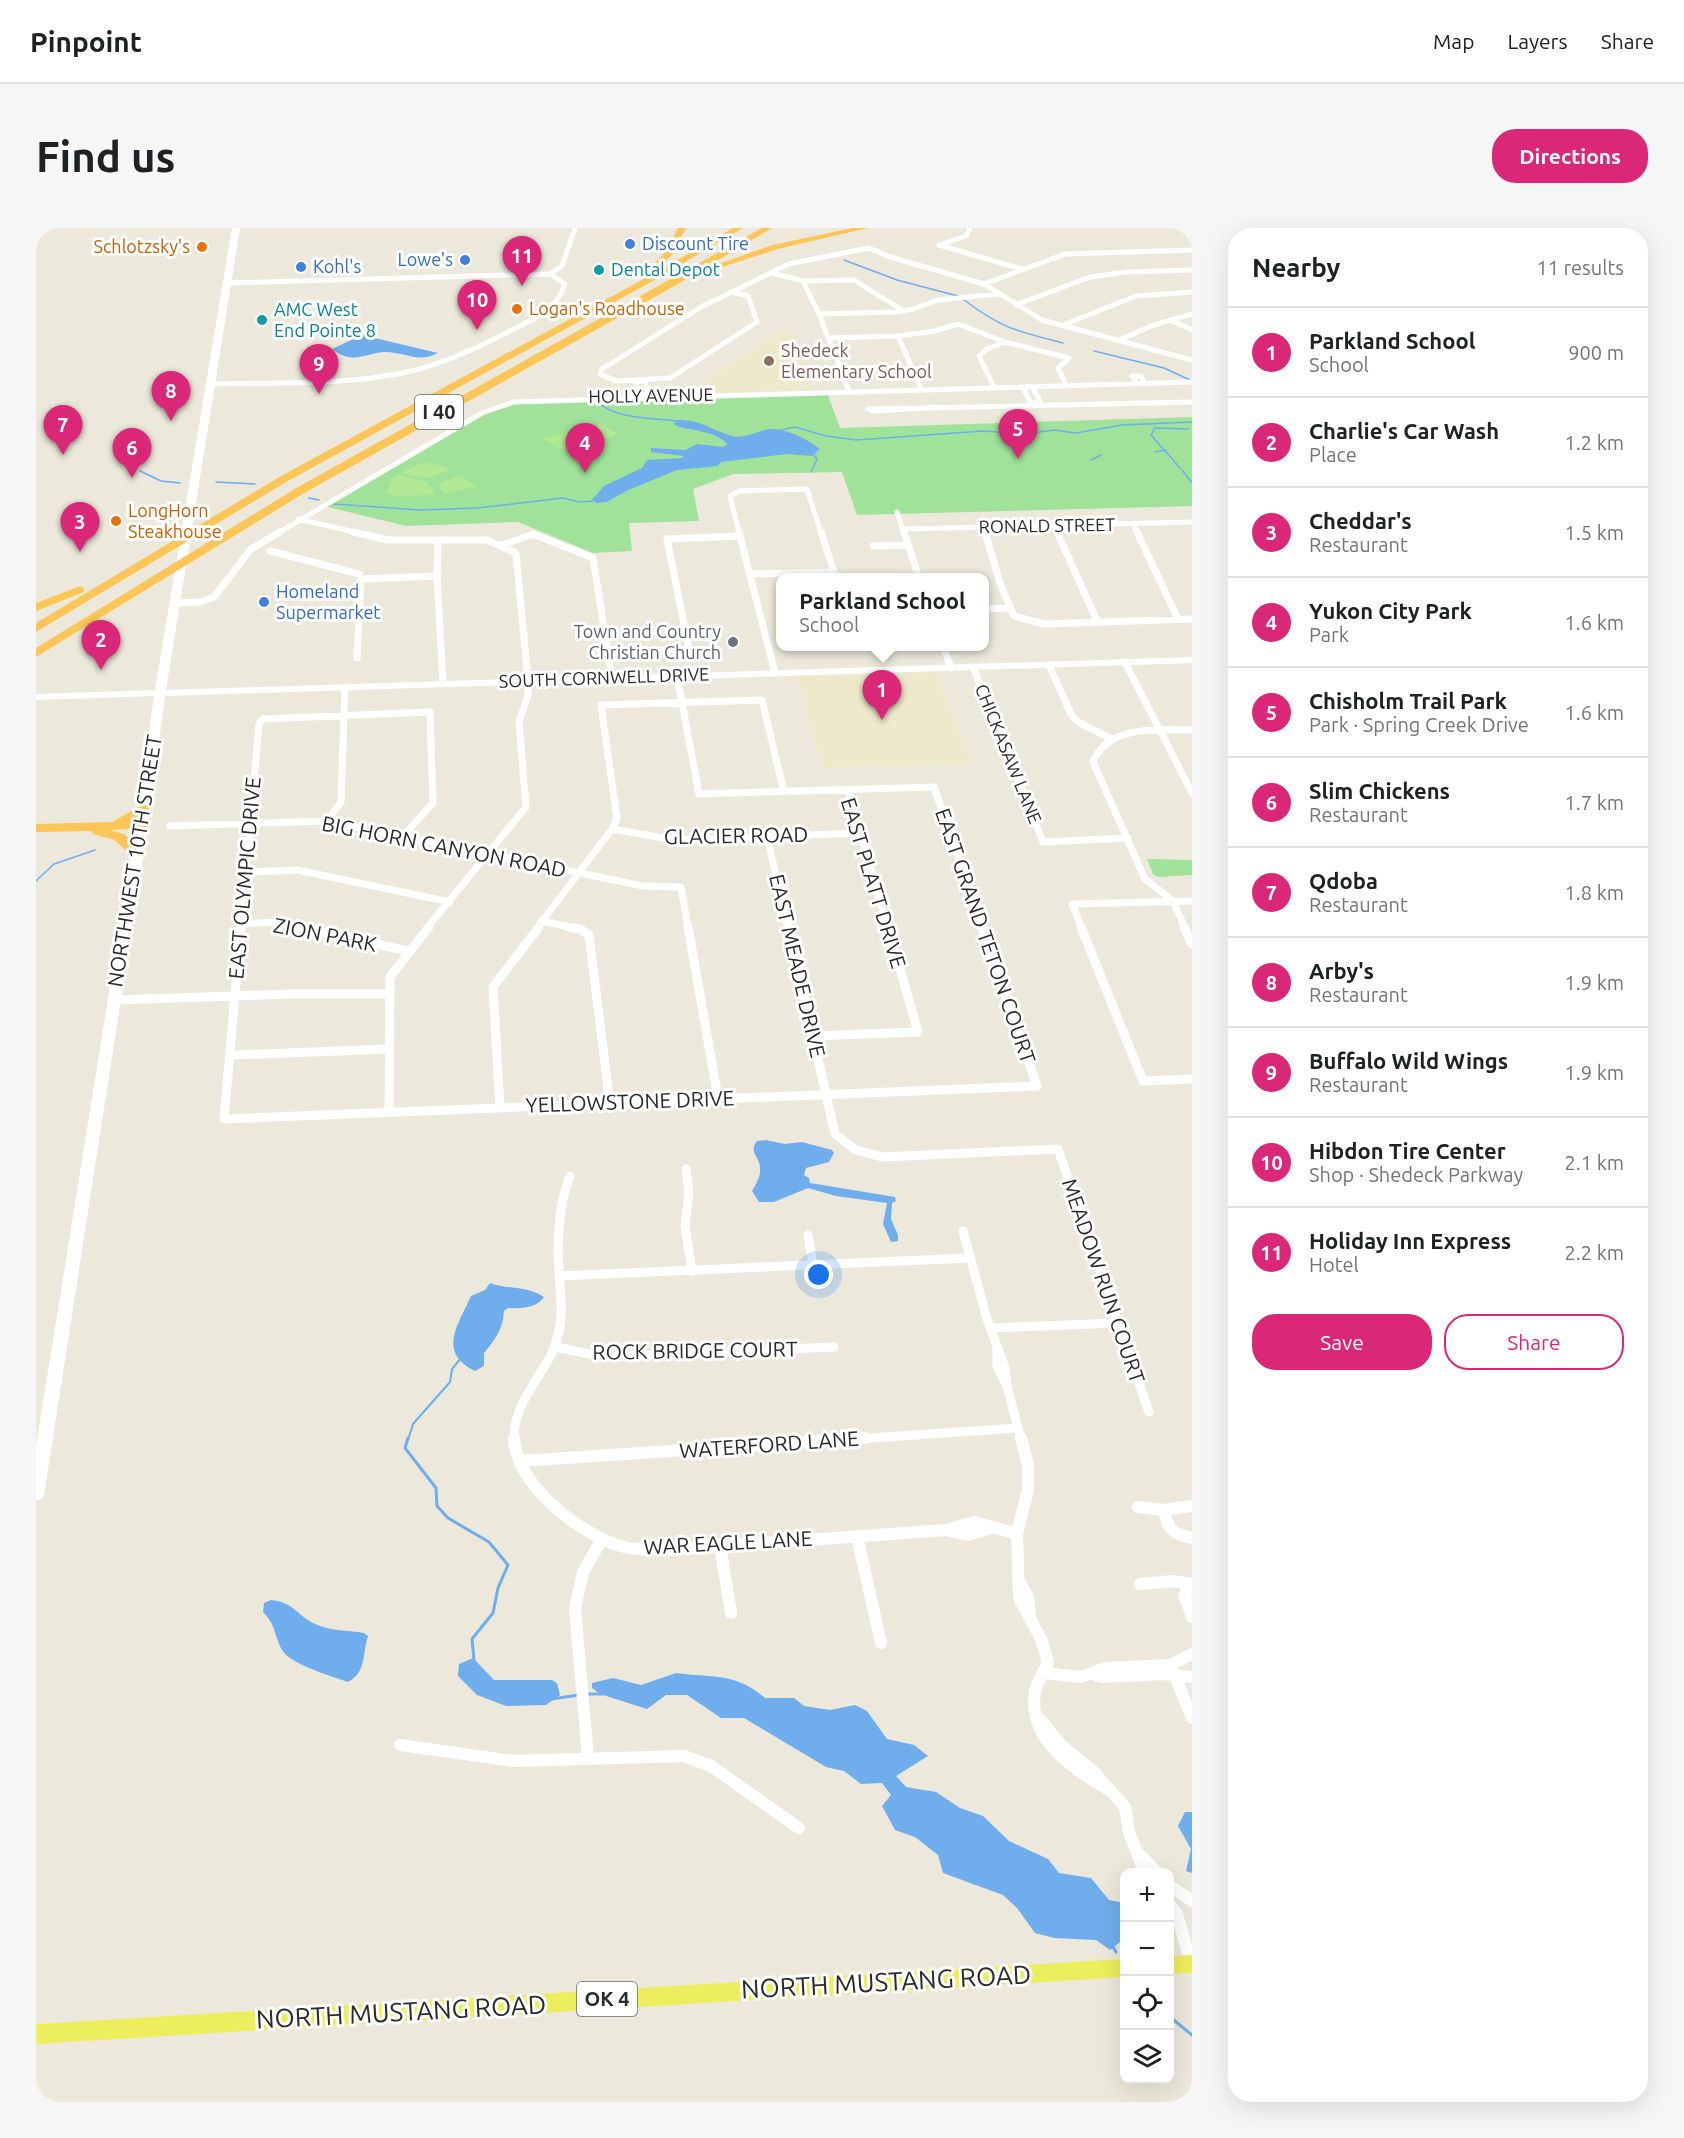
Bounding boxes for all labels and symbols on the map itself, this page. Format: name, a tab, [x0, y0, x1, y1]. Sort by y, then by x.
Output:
place label: Discount Tire	[642, 233, 749, 253]
place label: Schlotzsky's	[94, 236, 190, 256]
pin: 11	[502, 236, 542, 286]
marker: Discount Tire	[623, 237, 637, 251]
marker: Schlotzsky's	[195, 240, 209, 254]
place label: Lowe's	[398, 249, 453, 269]
marker: Lowe's	[458, 253, 472, 267]
place label: Kohl's	[313, 256, 362, 276]
place label: Dental Depot	[611, 259, 720, 279]
marker: Kohl's	[294, 260, 308, 274]
marker: Dental Depot	[592, 263, 606, 277]
pin: 10	[458, 280, 496, 330]
place label: Logan's Roadhouse	[529, 298, 685, 318]
place label: AMC West End Pointe 8	[274, 299, 376, 340]
marker: Logan's Roadhouse	[510, 302, 524, 316]
marker: AMC West End Pointe 8	[255, 313, 269, 327]
place label: Shedeck Elementary School	[781, 340, 932, 381]
pin: 9	[300, 344, 338, 394]
marker: Shedeck Elementary School	[762, 354, 776, 368]
pin: 8	[152, 372, 190, 421]
street label: HOLLY AVENUE	[588, 384, 714, 406]
road number: I 40	[415, 395, 463, 429]
pin: 7	[44, 406, 82, 455]
pin: 5	[998, 410, 1038, 459]
pin: 4	[566, 424, 604, 473]
pin: 6	[112, 428, 152, 478]
place label: LongHorn Steakhouse	[128, 500, 222, 541]
pin: 3	[60, 502, 99, 552]
marker: LongHorn Steakhouse	[109, 514, 123, 528]
street label: RONALD STREET	[979, 514, 1115, 536]
place label: Homeland Supermarket	[276, 581, 380, 622]
marker: Homeland Supermarket	[257, 595, 271, 609]
pin: 2	[82, 620, 120, 670]
place label: Town and Country Christian Church	[574, 621, 721, 662]
marker: Town and Country Christian Church	[726, 635, 740, 649]
street label: SOUTH CORNWELL DRIVE	[498, 663, 710, 691]
pin: 1	[862, 670, 902, 720]
street label: CHICKASAW LANE	[972, 681, 1046, 826]
street label: NORTHWEST 10TH STREET	[102, 733, 166, 989]
street label: EAST OLYMPIC DRIVE	[223, 776, 265, 980]
street label: EAST PLATT DRIVE	[837, 795, 911, 971]
street label: EAST GRAND TETON COURT	[931, 805, 1041, 1067]
street label: BIG HORN CANYON ROAD	[320, 811, 568, 882]
street label: GLACIER ROAD	[664, 822, 808, 848]
street label: EAST MEADE DRIVE	[765, 872, 831, 1060]
street label: ZION PARK	[272, 912, 379, 956]
street label: YELLOWSTONE DRIVE	[525, 1085, 735, 1117]
street label: MEADOW RUN COURT	[1058, 1175, 1150, 1386]
your location	[804, 1260, 833, 1289]
street label: ROCK BRIDGE COURT	[592, 1336, 798, 1364]
street label: WATERFORD LANE	[678, 1426, 860, 1462]
street label: WAR EAGLE LANE	[643, 1526, 813, 1558]
street label: NORTH MUSTANG ROAD	[740, 1959, 1032, 2004]
road number: OK 4	[577, 1982, 637, 2016]
street label: NORTH MUSTANG ROAD	[255, 1989, 547, 2034]

